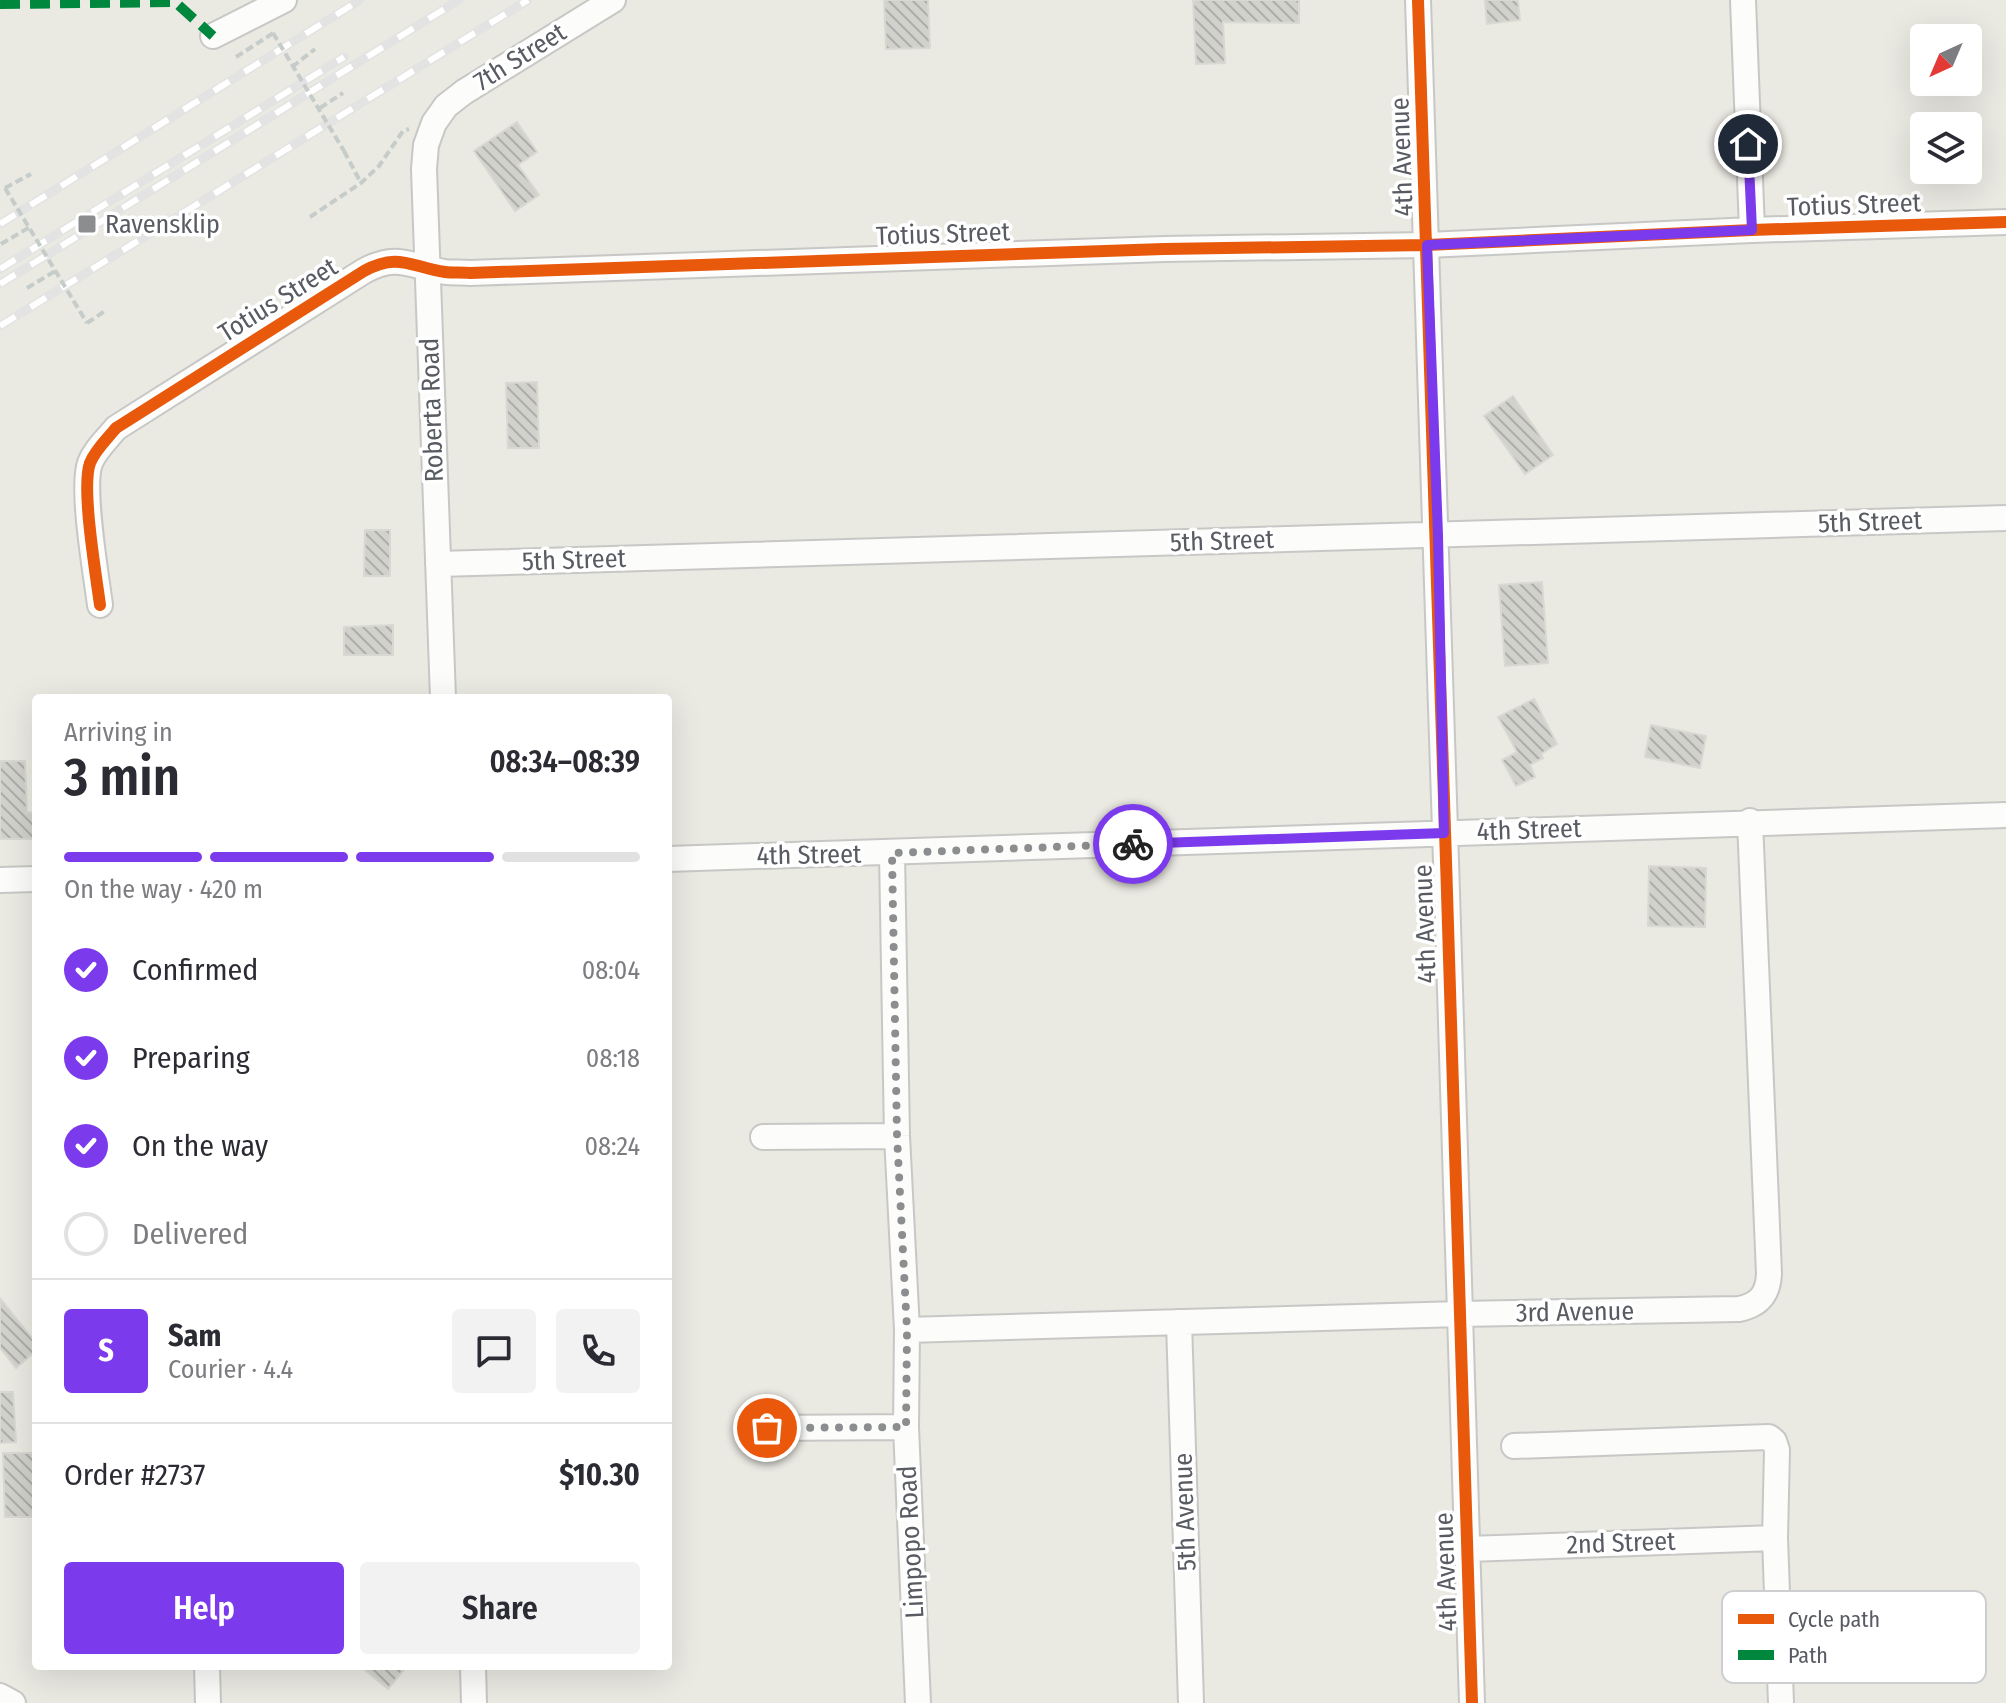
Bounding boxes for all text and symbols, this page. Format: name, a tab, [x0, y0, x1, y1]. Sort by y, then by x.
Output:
street label: 7th Street	[468, 16, 572, 97]
north arrow	[1910, 24, 1982, 96]
map controls	[1910, 24, 1982, 184]
street label: 4th Avenue	[1384, 97, 1420, 217]
pin	[1714, 110, 1782, 178]
button: layers	[1910, 112, 1982, 184]
icon: home	[1726, 122, 1770, 166]
street label: Totius Street	[1786, 187, 1922, 223]
place label: Ravensklip	[105, 209, 220, 240]
marker: Ravensklip	[76, 213, 98, 235]
street label: Totius Street	[875, 216, 1011, 252]
street label: Totius Street	[213, 251, 343, 349]
street label: Roberta Road	[414, 337, 450, 483]
street label: 5th Street	[1817, 505, 1923, 539]
street label: 5th Street	[1169, 524, 1275, 558]
street label: 5th Street	[521, 543, 627, 577]
text: Arriving in	[64, 717, 173, 748]
text: 08:34–08:39	[489, 744, 640, 780]
text: 3 min	[64, 746, 180, 809]
courier	[1093, 804, 1173, 884]
street label: 4th Street	[1476, 813, 1582, 847]
icon: bike	[1111, 822, 1155, 866]
street label: 4th Street	[756, 839, 862, 871]
street label: 4th Avenue	[1407, 864, 1443, 984]
text: On the way · 420 m	[64, 874, 263, 905]
icon: check	[64, 948, 108, 992]
text: Confirmed	[132, 952, 258, 988]
text: 08:04	[582, 955, 640, 986]
icon: check	[64, 1036, 108, 1080]
text: Preparing	[132, 1040, 250, 1076]
text: 08:18	[586, 1043, 640, 1074]
icon: check	[64, 1124, 108, 1168]
text: On the way	[132, 1128, 268, 1164]
text: 08:24	[584, 1131, 640, 1162]
text: Delivered	[132, 1216, 248, 1252]
street label: 3rd Avenue	[1516, 1295, 1634, 1329]
button: chat	[452, 1309, 536, 1393]
button: phone	[556, 1309, 640, 1393]
text: Sam	[168, 1318, 221, 1354]
text: S	[98, 1333, 114, 1369]
text: Courier · 4.4	[168, 1354, 293, 1385]
pin	[733, 1394, 801, 1462]
icon: bag	[745, 1406, 789, 1450]
street label: 5th Avenue	[1167, 1452, 1203, 1572]
text: Order #2737	[64, 1457, 205, 1493]
text: $10.30	[559, 1457, 640, 1493]
street label: Limpopo Road	[892, 1465, 930, 1619]
street label: 4th Avenue	[1428, 1512, 1464, 1632]
street label: 2nd Street	[1566, 1526, 1677, 1560]
button: Help	[64, 1562, 344, 1654]
button: Share	[360, 1562, 640, 1654]
legend	[1722, 1591, 1986, 1683]
text: Cycle path	[1788, 1606, 1880, 1633]
text: Path	[1788, 1642, 1828, 1669]

